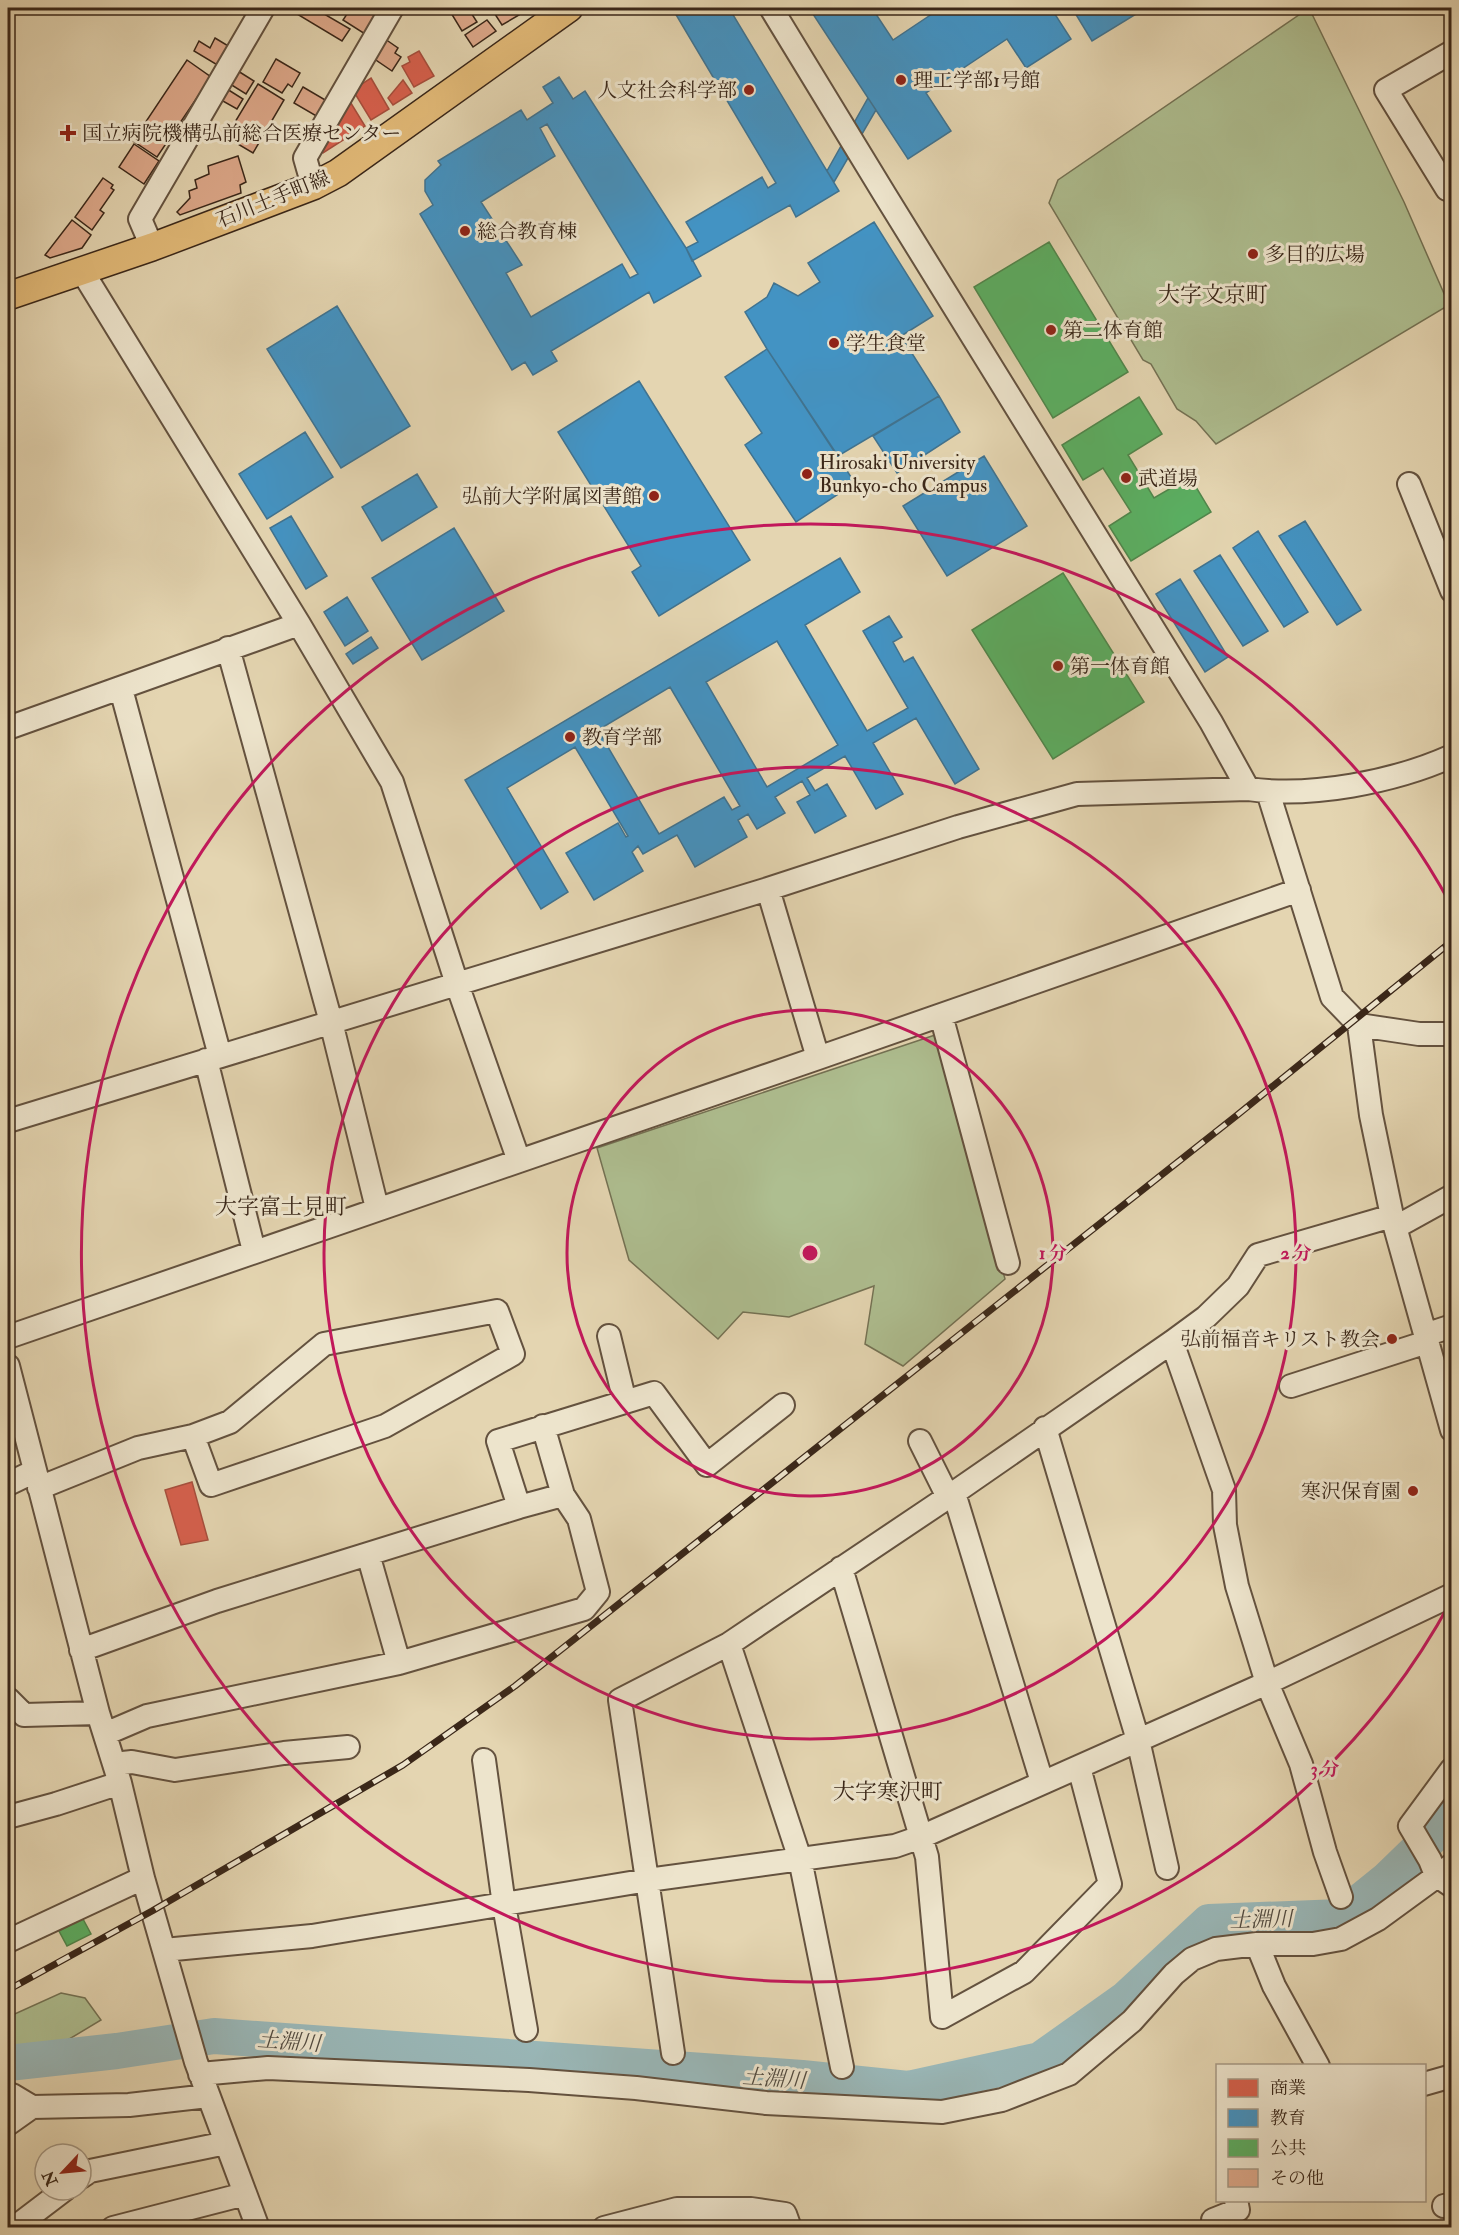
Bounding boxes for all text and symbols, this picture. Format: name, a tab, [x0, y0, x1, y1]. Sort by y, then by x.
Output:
place label: 理工学部1号館	[913, 68, 1040, 93]
marker: 理工学部1号館	[894, 73, 908, 87]
place label: 人文社会科学部	[597, 78, 737, 103]
marker: 人文社会科学部	[742, 83, 756, 97]
place label: 国立病院機構弘前総合医療センター	[82, 121, 401, 146]
marker: 国立病院機構弘前総合医療センター	[59, 124, 77, 142]
street label: 石川土手町線	[213, 165, 333, 233]
place label: 総合教育棟	[477, 219, 577, 244]
marker: 総合教育棟	[458, 224, 472, 238]
place label: 多目的広場	[1265, 242, 1365, 267]
marker: 多目的広場	[1246, 247, 1260, 261]
district label: 大字文京町	[1158, 281, 1268, 309]
place label: 第二体育館	[1063, 318, 1163, 343]
marker: 第二体育館	[1044, 323, 1058, 337]
place label: 学生食堂	[846, 331, 926, 356]
marker: 学生食堂	[827, 336, 841, 350]
place label: Hirosaki University Bunkyo-cho Campus	[819, 450, 987, 499]
place label: 武道場	[1138, 466, 1198, 491]
marker: Hirosaki University Bunkyo-cho Campus	[800, 467, 814, 481]
marker: 武道場	[1119, 471, 1133, 485]
place label: 弘前大学附属図書館	[462, 484, 642, 509]
marker: 弘前大学附属図書館	[647, 489, 661, 503]
place label: 第一体育館	[1070, 654, 1170, 679]
marker: 第一体育館	[1051, 659, 1065, 673]
place label: 教育学部	[582, 725, 662, 750]
marker: 教育学部	[563, 730, 577, 744]
district label: 大字富士見町	[215, 1193, 347, 1221]
text: 1 分	[1039, 1242, 1067, 1265]
text: 2 分	[1281, 1242, 1311, 1265]
centre of rings	[800, 1243, 820, 1263]
place label: 弘前福音キリスト教会	[1180, 1327, 1380, 1352]
marker: 弘前福音キリスト教会	[1385, 1332, 1399, 1346]
place label: 寒沢保育園	[1301, 1479, 1401, 1504]
marker: 寒沢保育園	[1406, 1484, 1420, 1498]
text: 3 分	[1311, 1758, 1339, 1781]
district label: 大字寒沢町	[833, 1778, 943, 1806]
water label: 土淵川	[1229, 1905, 1295, 1935]
water label: 土淵川	[257, 2026, 323, 2058]
water label: 土淵川	[742, 2063, 808, 2095]
legend	[1216, 2064, 1426, 2202]
text: 商業	[1270, 2077, 1306, 2100]
text: 教育	[1270, 2107, 1306, 2130]
text: 公共	[1270, 2137, 1306, 2160]
north arrow	[33, 2142, 93, 2202]
text: N	[38, 2167, 63, 2190]
text: その他	[1270, 2167, 1324, 2190]

